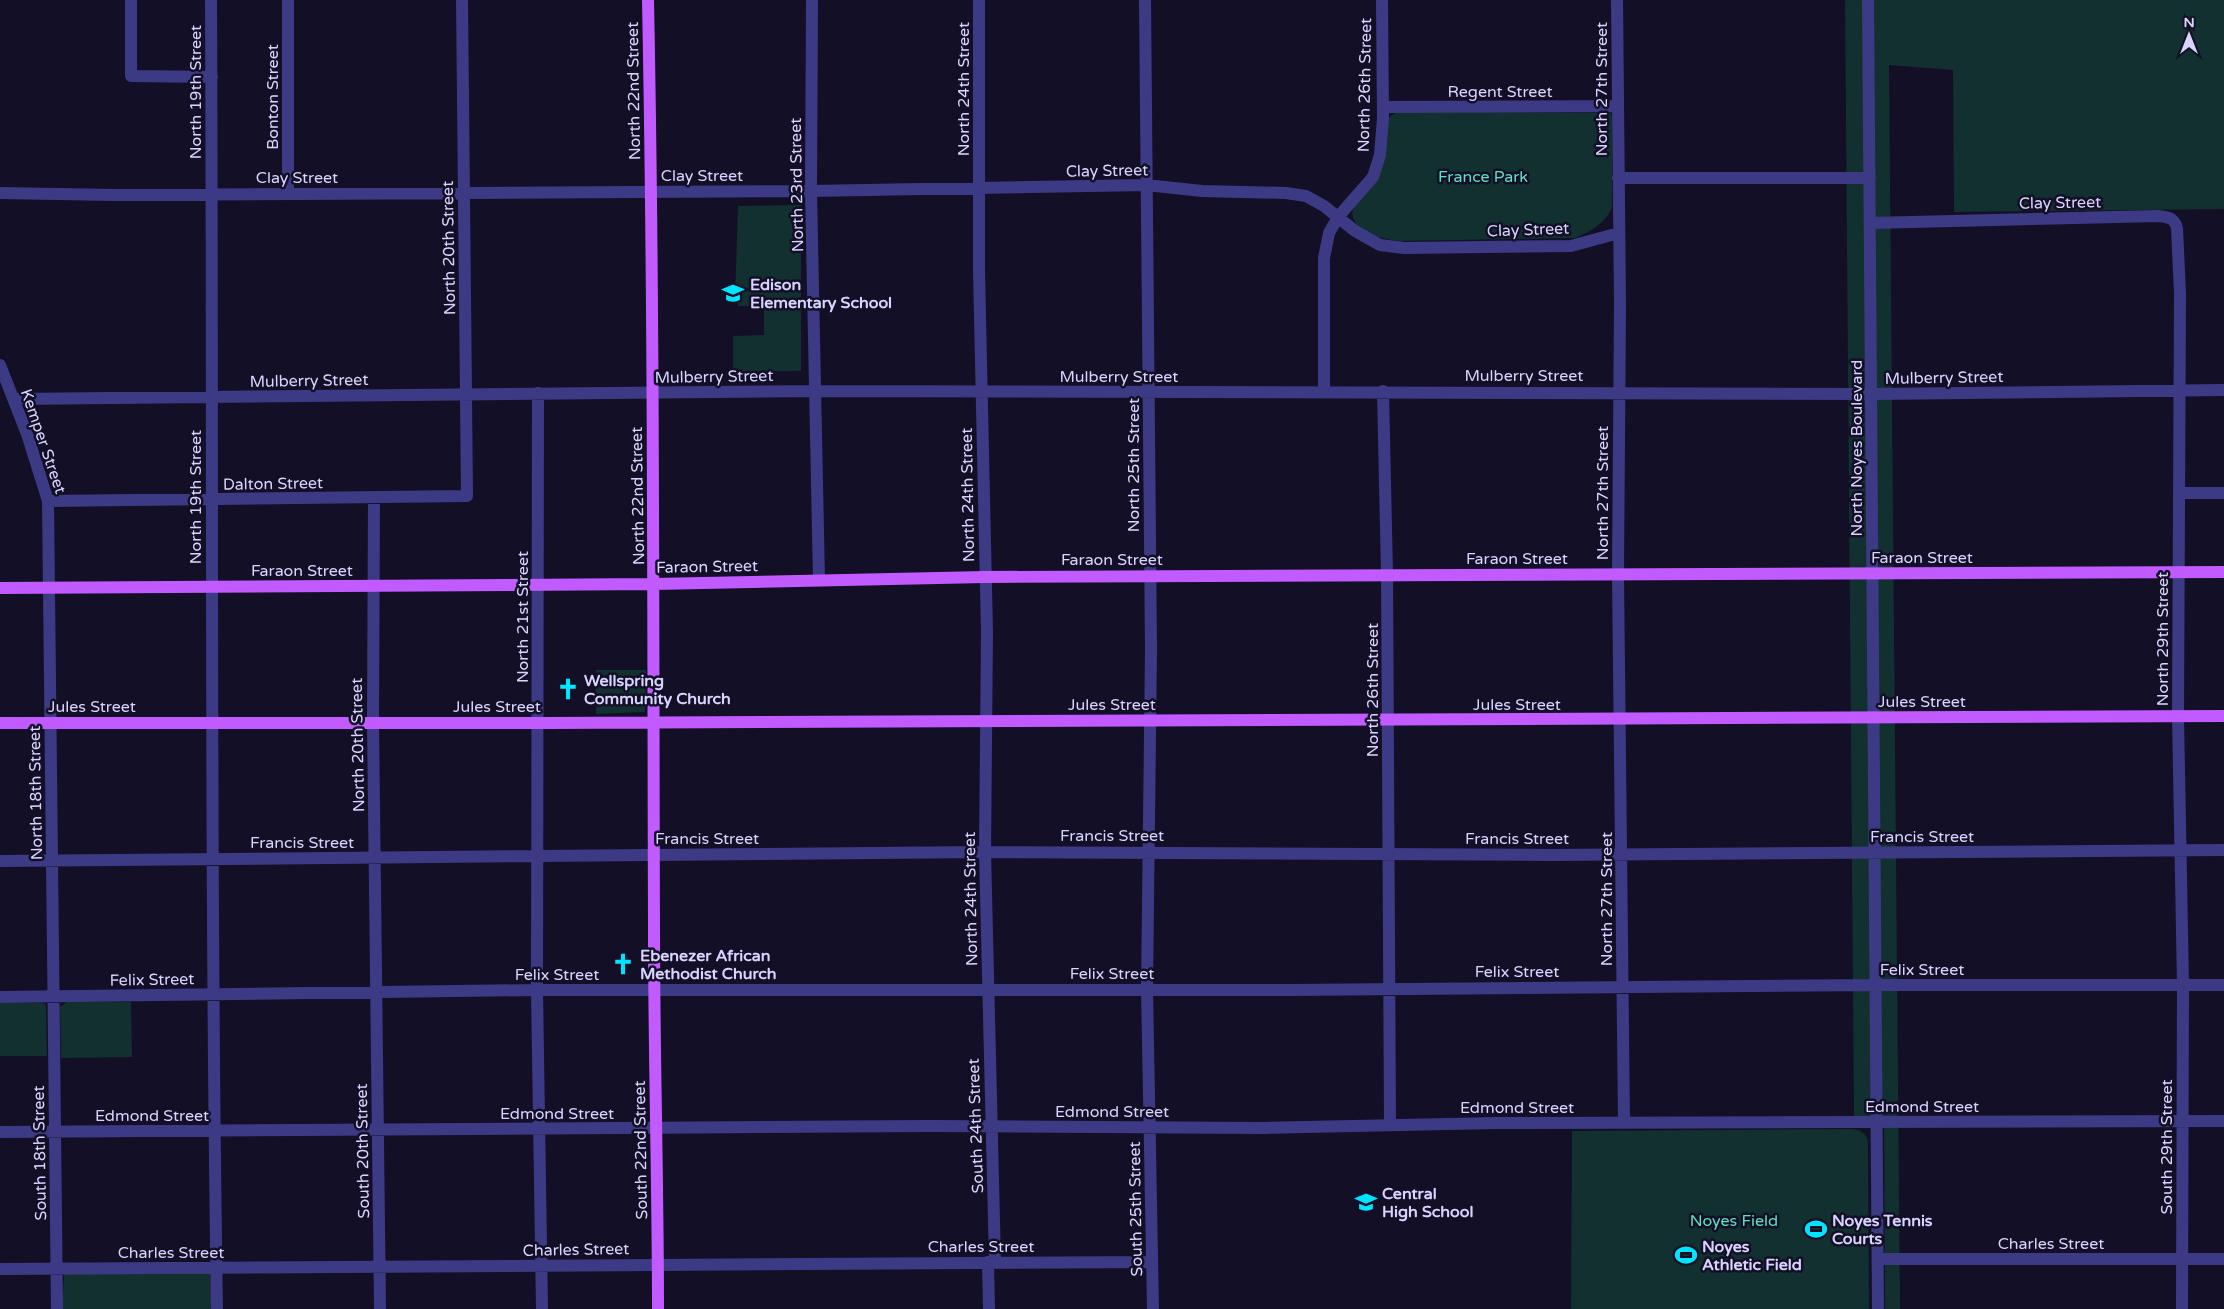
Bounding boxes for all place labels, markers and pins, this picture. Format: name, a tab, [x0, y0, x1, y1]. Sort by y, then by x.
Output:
place label: Edison Elementary School	[750, 275, 892, 313]
school or university icon: Edison Elementary School	[720, 280, 746, 306]
place label: Wellspring Community Church	[584, 671, 731, 709]
church icon: Wellspring Community Church	[555, 676, 581, 702]
place label: Ebenezer African Methodist Church	[640, 946, 777, 984]
church icon: Ebenezer African Methodist Church	[610, 951, 636, 977]
place label: Central High School	[1382, 1184, 1473, 1222]
school or university icon: Central High School	[1353, 1189, 1379, 1215]
place label: Noyes Tennis Courts	[1832, 1211, 1933, 1249]
sports icon: Noyes Tennis Courts	[1803, 1216, 1829, 1242]
place label: Noyes Athletic Field	[1702, 1237, 1802, 1275]
sports icon: Noyes Athletic Field	[1673, 1242, 1699, 1268]

